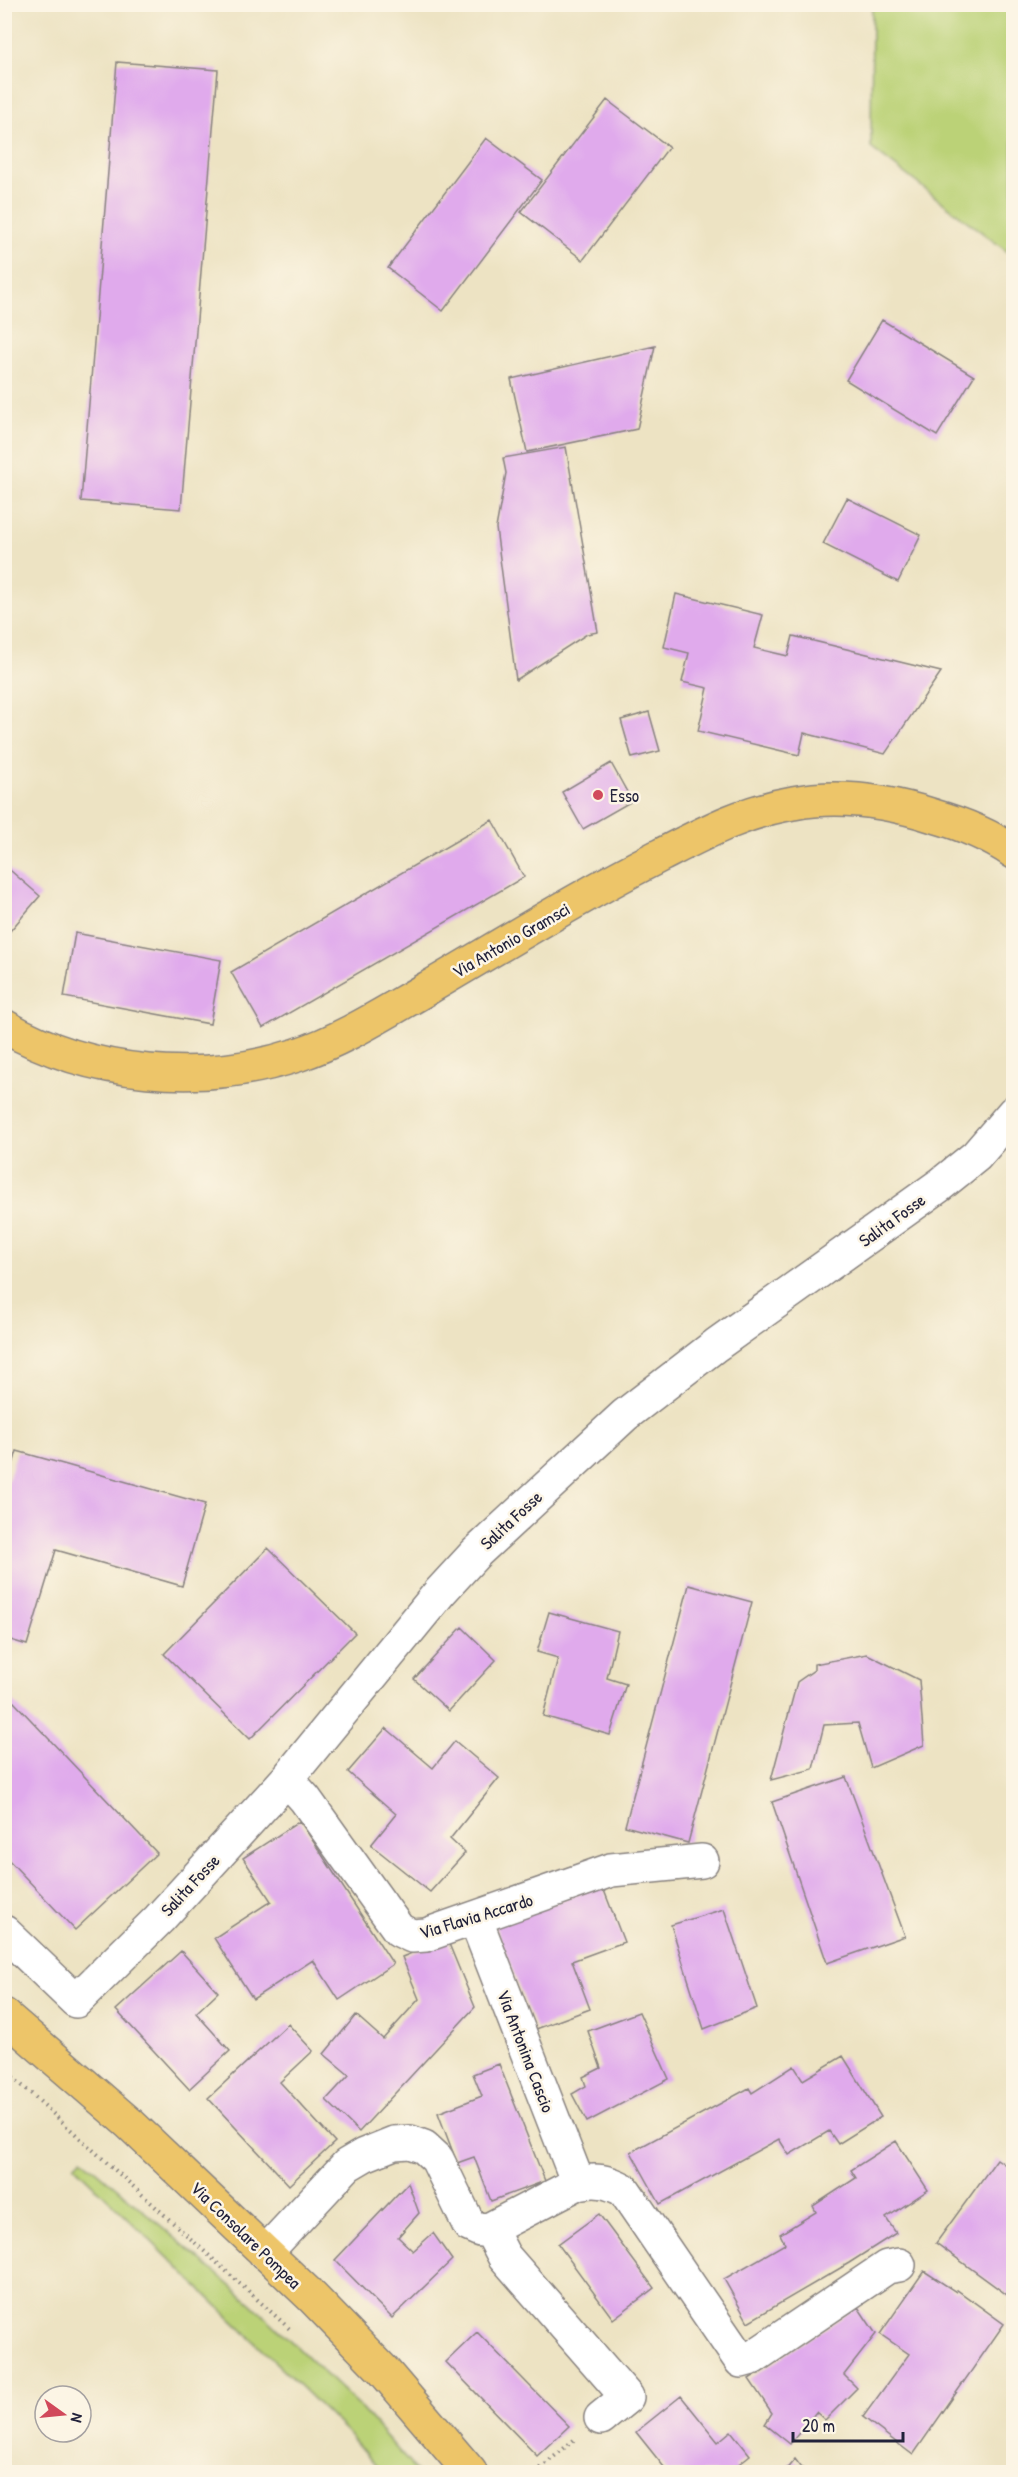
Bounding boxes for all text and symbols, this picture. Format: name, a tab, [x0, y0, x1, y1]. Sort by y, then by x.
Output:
place label: Esso	[610, 783, 639, 808]
marker: Esso	[591, 788, 605, 802]
street label: Via Antonio Gramsci	[448, 896, 574, 984]
street label: Salita Fosse	[854, 1187, 930, 1253]
street label: Salita Fosse	[474, 1485, 548, 1555]
street label: Salita Fosse	[155, 1848, 225, 1922]
street label: Via Flavia Accardo	[416, 1887, 536, 1945]
street label: Via Antonina Cascio	[491, 1986, 561, 2116]
street label: Via Consolare Pompea	[185, 2176, 307, 2294]
north arrow	[33, 2384, 93, 2444]
scale bar	[793, 2405, 902, 2443]
text: N	[66, 2411, 89, 2425]
text: 20 m	[802, 2413, 835, 2438]

